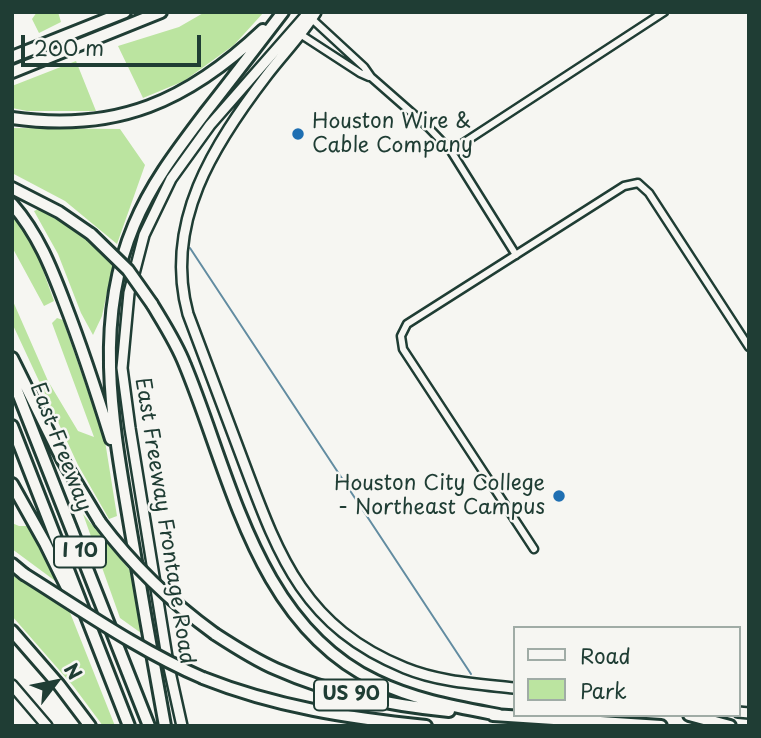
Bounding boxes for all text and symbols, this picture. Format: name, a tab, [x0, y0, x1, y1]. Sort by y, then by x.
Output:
scale bar	[24, 21, 205, 65]
text: 200 m	[34, 31, 104, 63]
place label: Houston Wire & Cable Company	[312, 109, 473, 159]
marker: Houston Wire & Cable Company	[290, 126, 306, 142]
street label: East Freeway Frontage Road	[129, 376, 199, 666]
street label: East Freeway	[24, 379, 96, 515]
place label: Houston City College - Northeast Campus	[334, 471, 545, 521]
marker: Houston City College - Northeast Campus	[551, 488, 567, 504]
road number: I 10	[54, 537, 106, 568]
legend	[512, 626, 740, 717]
text: Road	[580, 639, 631, 671]
north arrow	[21, 647, 91, 717]
text: N	[58, 657, 90, 685]
text: Park	[580, 674, 627, 706]
road number: US 90	[314, 680, 388, 710]

